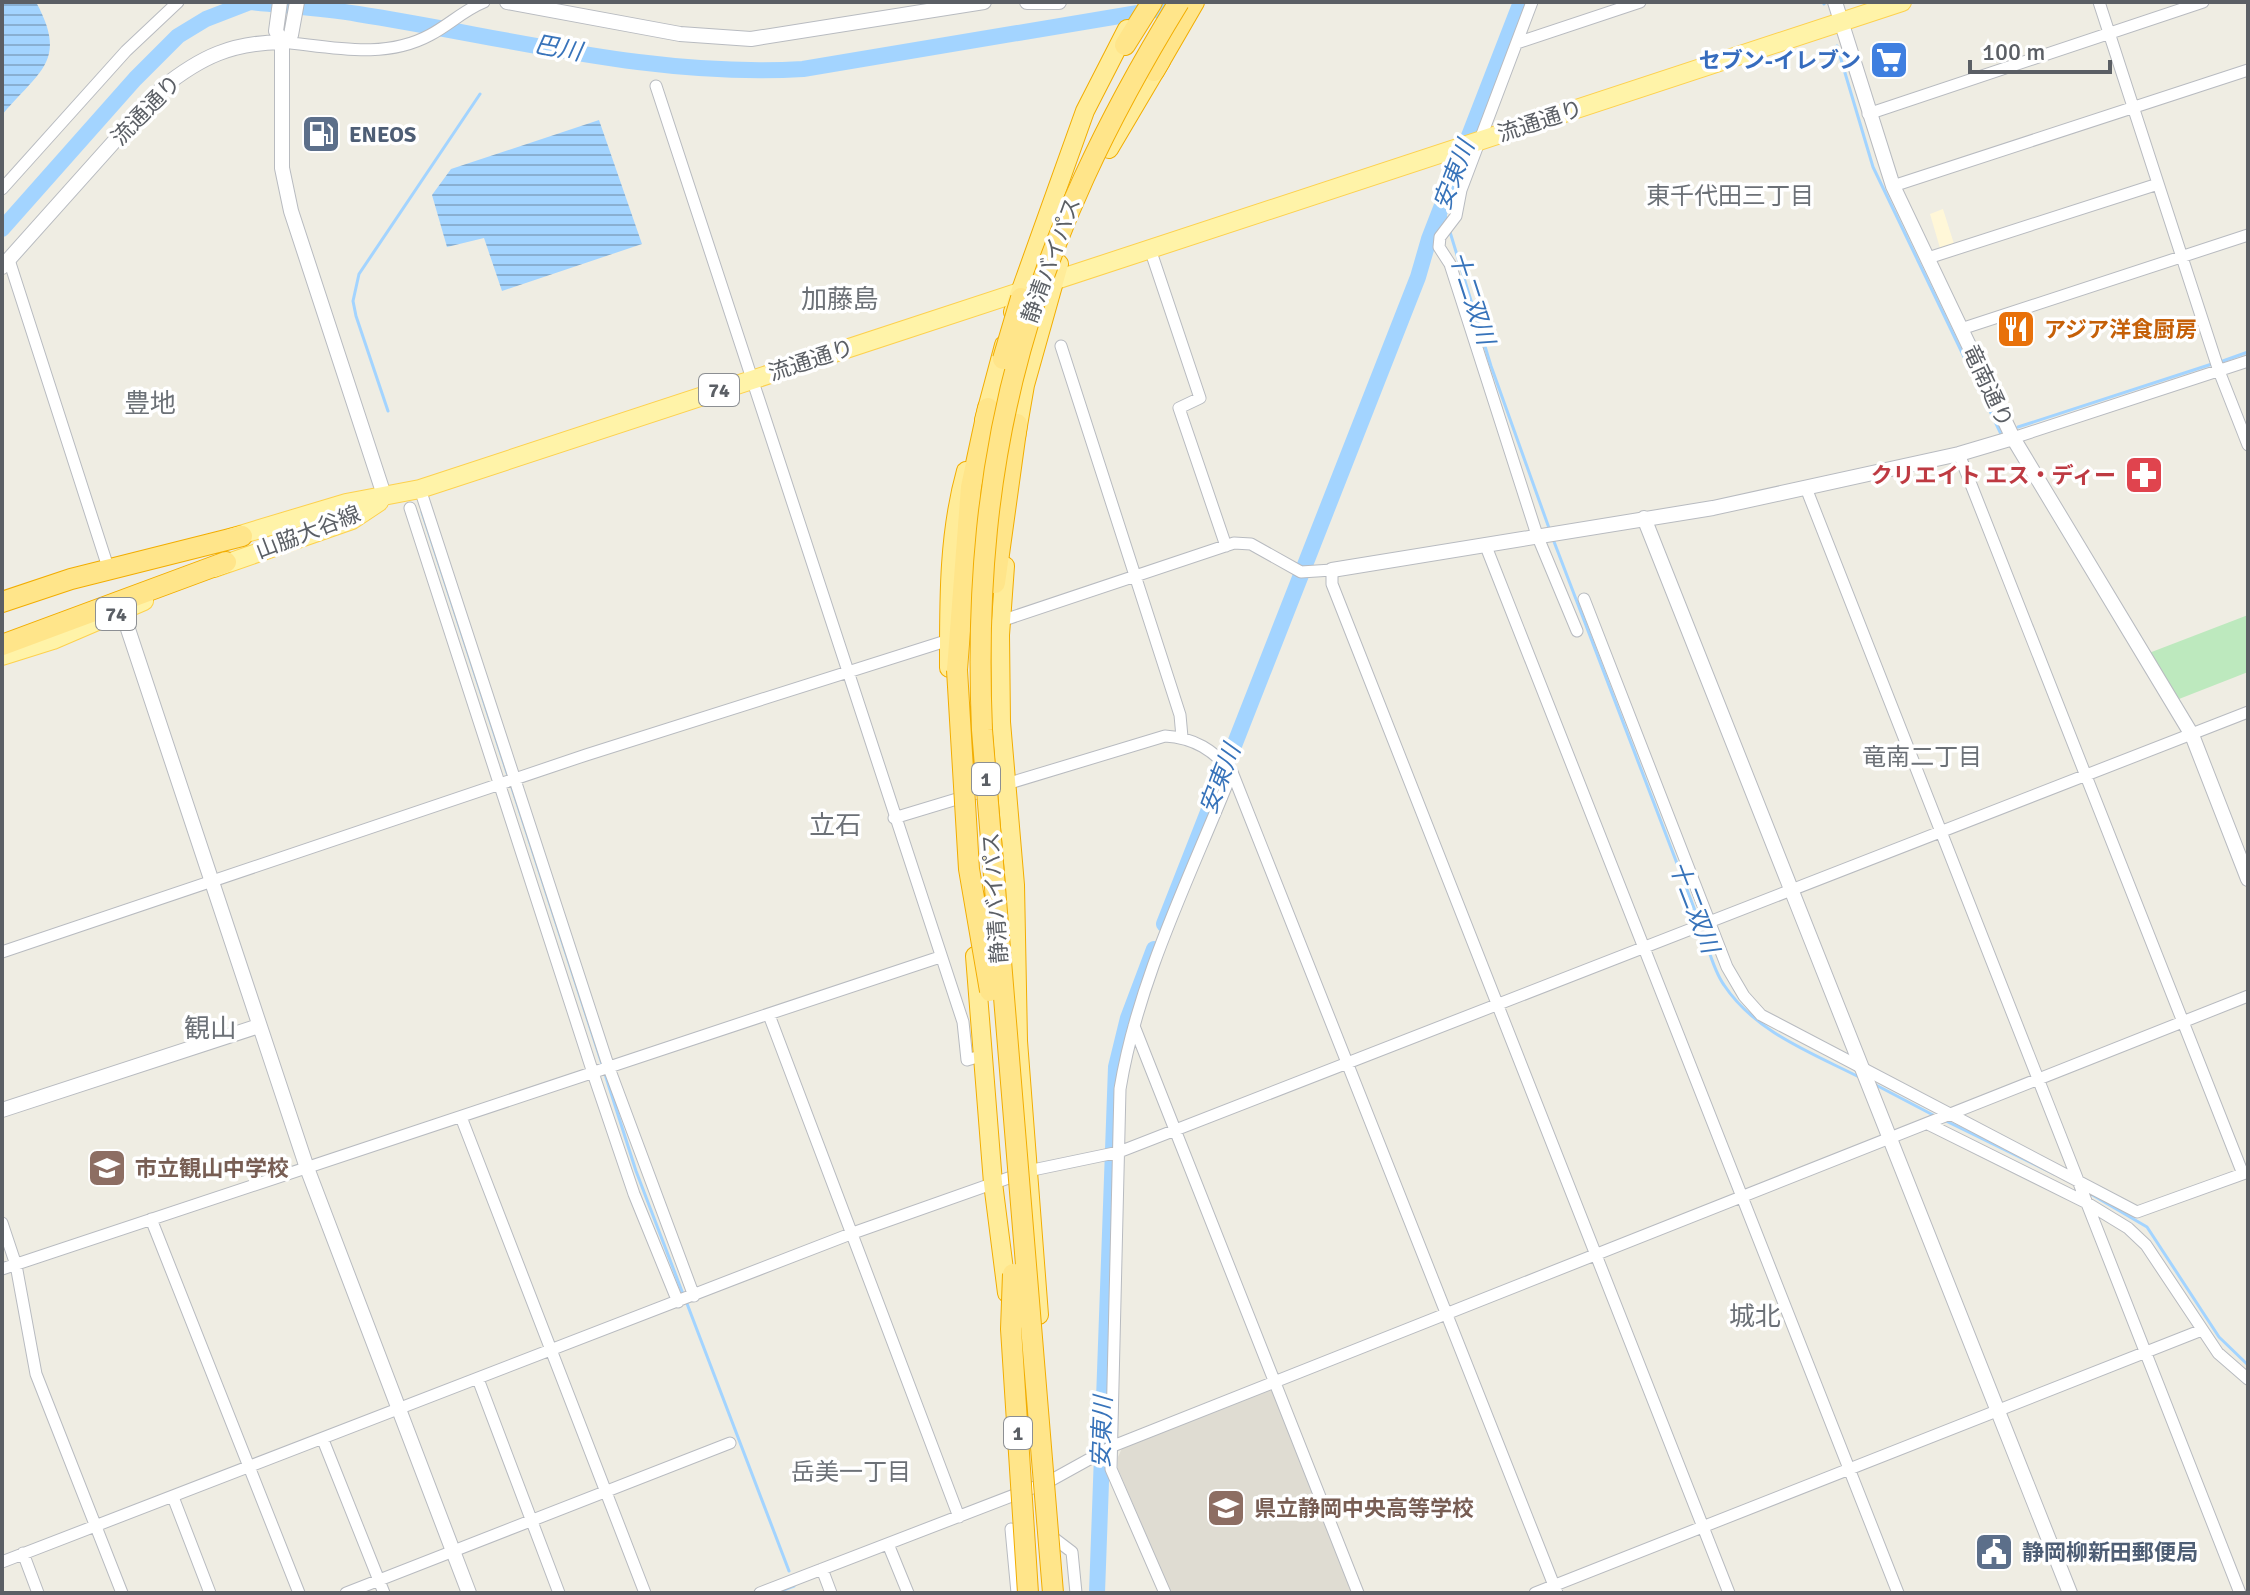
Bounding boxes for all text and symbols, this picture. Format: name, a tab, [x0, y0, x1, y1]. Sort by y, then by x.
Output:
scale bar	[1970, 24, 2110, 74]
water label: 巴川	[532, 29, 587, 67]
text: 100 m	[1982, 37, 2045, 67]
supermarket icon: セブン-イレブン	[1868, 39, 1910, 81]
place label: セブン-イレブン	[1699, 47, 1861, 74]
street label: 流通通り	[106, 69, 186, 151]
street label: 流通通り	[1494, 95, 1586, 147]
fuel station icon: ENEOS	[300, 113, 342, 155]
place label: ENEOS	[349, 121, 416, 148]
water label: 安東川	[1427, 133, 1482, 214]
district label: 東千代田三丁目	[1646, 181, 1814, 211]
street label: 静清バイパス	[1016, 194, 1086, 326]
water label: 十二双川	[1443, 248, 1502, 351]
district label: 加藤島	[801, 284, 879, 316]
restaurant icon: アジア洋食厨房	[1995, 308, 2037, 350]
place label: アジア洋食厨房	[2044, 316, 2197, 343]
street label: 流通通り	[765, 334, 857, 386]
street label: 竜南通り	[1957, 340, 2019, 432]
road number: 74	[699, 374, 739, 406]
district label: 豊地	[124, 388, 176, 420]
pharmacy icon: クリエイト エス・ディー	[2123, 454, 2165, 496]
place label: クリエイト エス・ディー	[1871, 462, 2116, 489]
street label: 山脇大谷線	[252, 500, 364, 564]
road number: 74	[96, 598, 136, 630]
water label: 安東川	[1193, 737, 1248, 818]
district label: 竜南二丁目	[1862, 742, 1982, 772]
road number: 1	[972, 763, 1000, 795]
district label: 立石	[809, 810, 861, 842]
street label: 静清バイパス	[977, 831, 1013, 965]
water label: 十二双川	[1663, 857, 1726, 960]
district label: 観山	[184, 1013, 236, 1045]
school or university icon: 市立観山中学校	[86, 1147, 128, 1189]
place label: 市立観山中学校	[135, 1155, 289, 1182]
district label: 城北	[1729, 1301, 1781, 1333]
water label: 安東川	[1086, 1393, 1118, 1469]
road number: 1	[1004, 1417, 1032, 1449]
district label: 岳美一丁目	[791, 1457, 911, 1487]
school or university icon: 県立静岡中央高等学校	[1205, 1487, 1247, 1529]
place label: 県立静岡中央高等学校	[1254, 1495, 1474, 1522]
public building icon: 静岡柳新田郵便局	[1973, 1531, 2015, 1573]
place label: 静岡柳新田郵便局	[2022, 1539, 2198, 1566]

